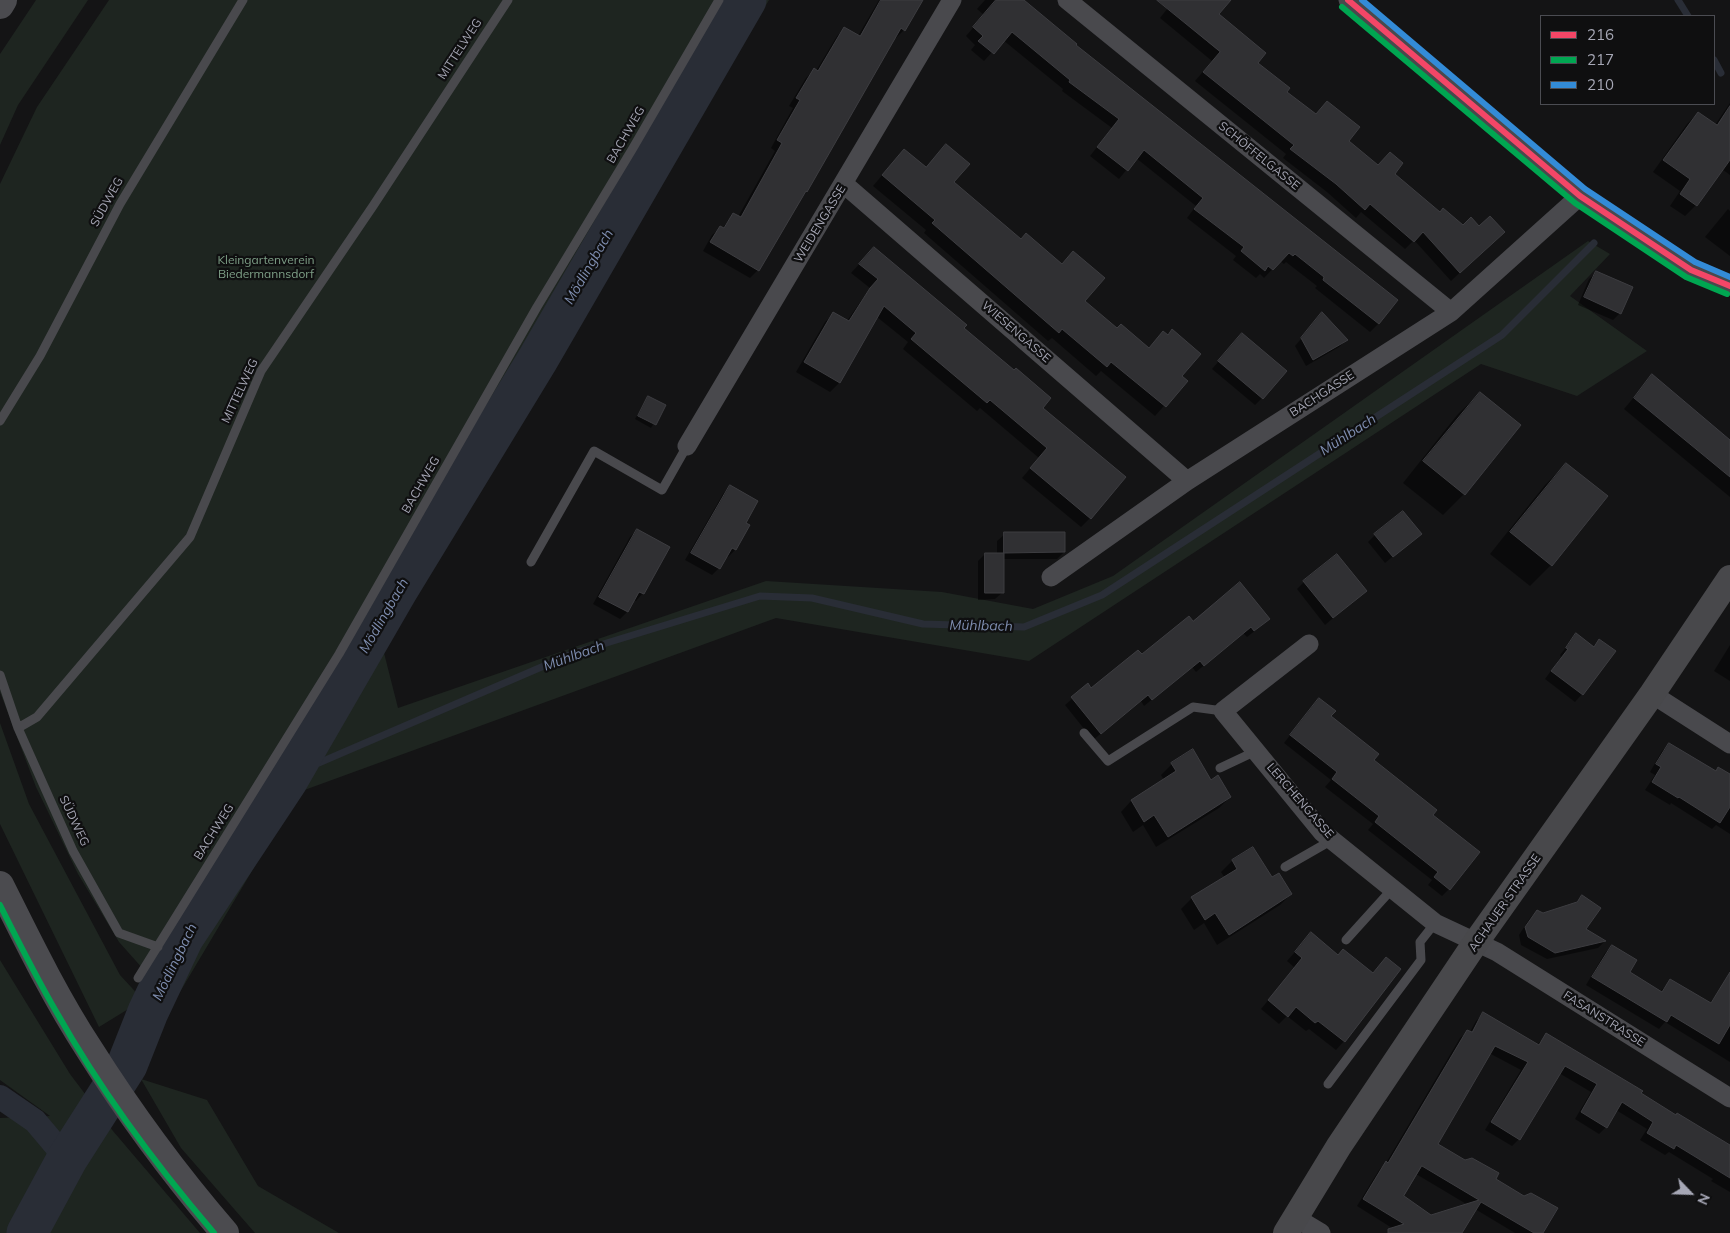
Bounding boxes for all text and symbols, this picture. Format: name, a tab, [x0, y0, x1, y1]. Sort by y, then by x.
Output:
legend	[1540, 15, 1715, 105]
street label: MITTELWEG	[435, 16, 485, 82]
text: 216	[1587, 25, 1614, 44]
text: 217	[1587, 50, 1614, 69]
text: 210	[1587, 75, 1614, 94]
street label: BACHWEG	[604, 104, 648, 166]
street label: SCHÖFFELGASSE	[1215, 119, 1303, 193]
street label: SÜDWEG	[88, 175, 126, 229]
street label: WEIDENGASSE	[791, 183, 849, 265]
water label: Mödlingbach	[561, 227, 617, 307]
park label: Kleingartenverein Biedermannsdorf	[217, 253, 315, 281]
street label: WIESENGASSE	[979, 298, 1053, 366]
street label: MITTELWEG	[219, 356, 261, 426]
street label: BACHGASSE	[1287, 368, 1357, 420]
water label: Mühlbach	[1317, 411, 1379, 459]
street label: BACHWEG	[399, 454, 443, 516]
water label: Mödlingbach	[356, 576, 412, 656]
water label: Mühlbach	[949, 617, 1013, 635]
water label: Mühlbach	[541, 637, 607, 675]
street label: LERCHENGASSE	[1263, 761, 1337, 841]
street label: SÜDWEG	[56, 793, 92, 849]
street label: BACHWEG	[191, 801, 237, 863]
street label: ACHAUER STRASSE	[1466, 852, 1544, 954]
water label: Mödlingbach	[149, 921, 201, 1003]
street label: FASANSTRASSE	[1561, 988, 1647, 1050]
north arrow	[1665, 1168, 1715, 1218]
text: N	[1693, 1191, 1714, 1208]

